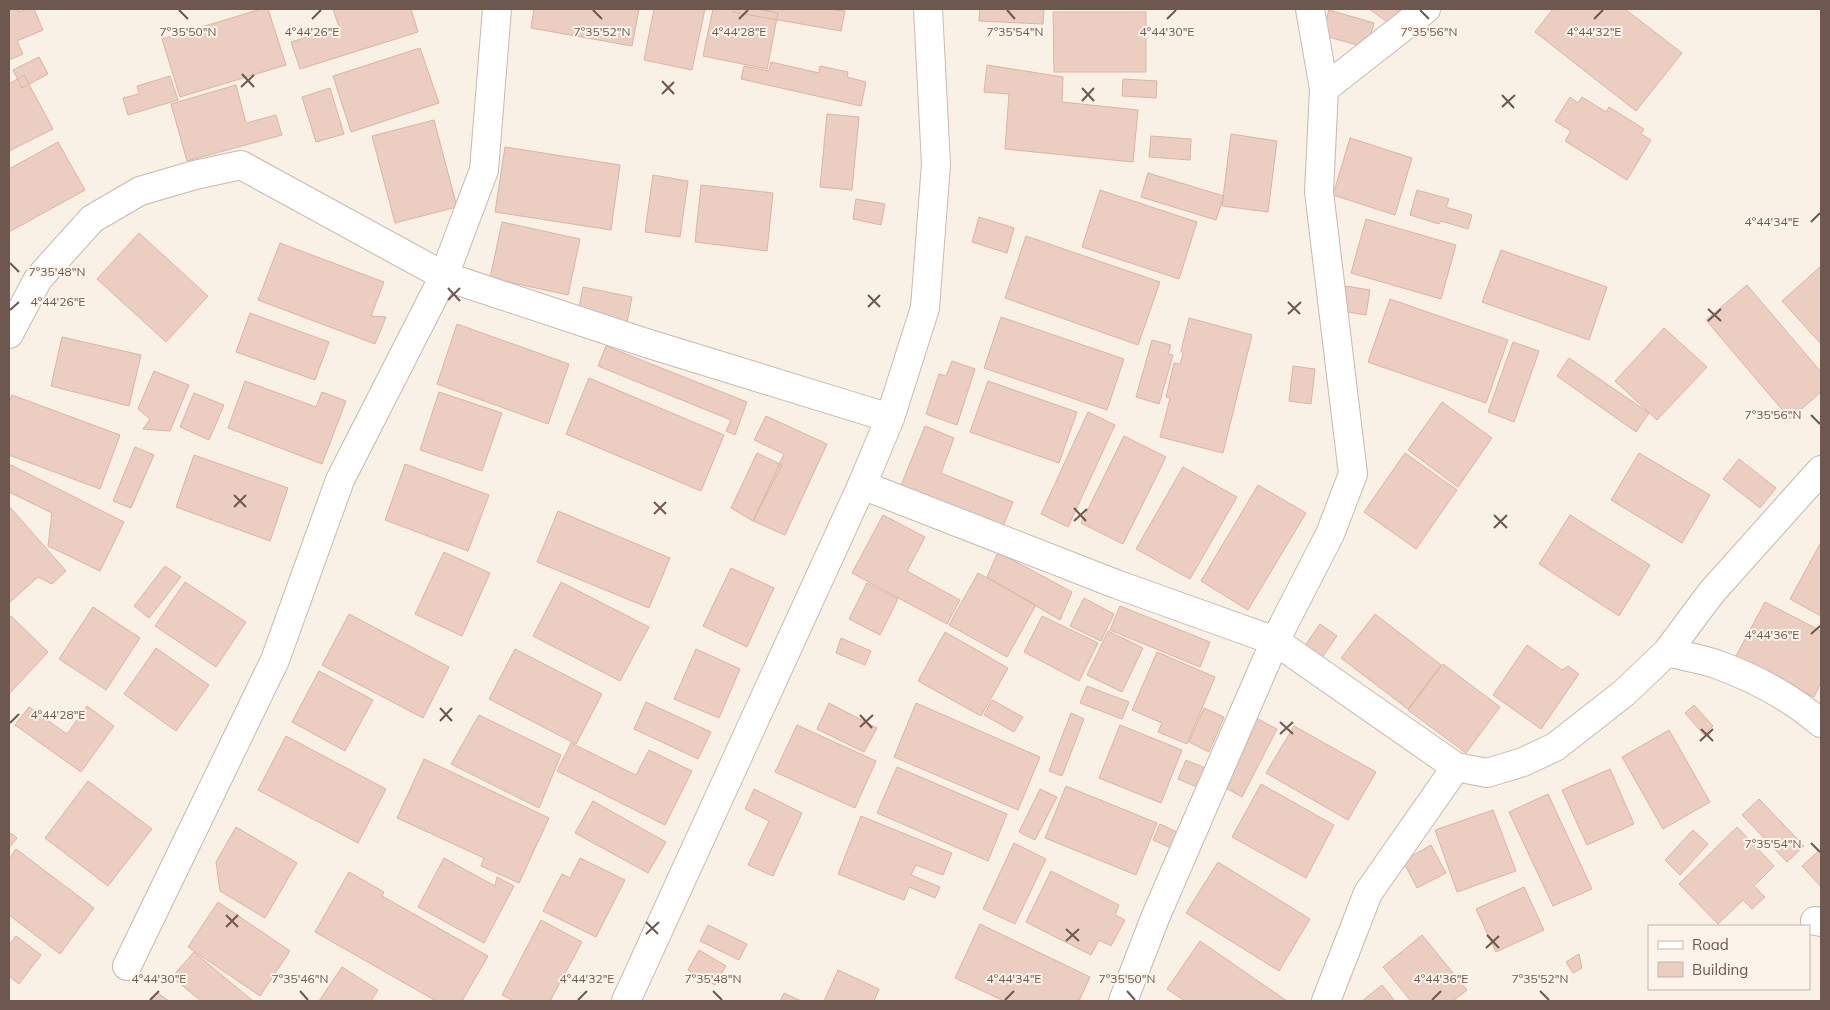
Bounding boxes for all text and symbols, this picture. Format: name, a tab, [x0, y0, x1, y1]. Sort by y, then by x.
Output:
text: 7°35'50"N	[160, 24, 216, 39]
text: 4°44'26"E	[285, 24, 339, 39]
text: 7°35'52"N	[574, 24, 630, 39]
text: 4°44'28"E	[712, 24, 766, 39]
text: 7°35'54"N	[987, 24, 1043, 39]
text: 4°44'30"E	[1140, 24, 1194, 39]
text: 7°35'56"N	[1401, 24, 1457, 39]
text: 4°44'32"E	[1567, 24, 1621, 39]
text: 4°44'34"E	[1745, 214, 1799, 229]
text: 7°35'48"N	[29, 264, 85, 279]
text: 4°44'26"E	[31, 294, 85, 309]
text: 7°35'56"N	[1745, 407, 1801, 422]
text: 4°44'36"E	[1745, 627, 1799, 642]
text: 4°44'28"E	[31, 707, 85, 722]
text: 7°35'54"N	[1745, 836, 1801, 851]
legend	[1648, 925, 1810, 990]
text: Road	[1692, 935, 1729, 954]
text: Building	[1692, 960, 1748, 979]
text: 4°44'30"E	[132, 971, 186, 986]
text: 7°35'46"N	[272, 971, 328, 986]
text: 4°44'32"E	[560, 971, 614, 986]
text: 7°35'48"N	[685, 971, 741, 986]
text: 4°44'34"E	[987, 971, 1041, 986]
text: 7°35'50"N	[1099, 971, 1155, 986]
text: 4°44'36"E	[1414, 971, 1468, 986]
text: 7°35'52"N	[1512, 971, 1568, 986]

